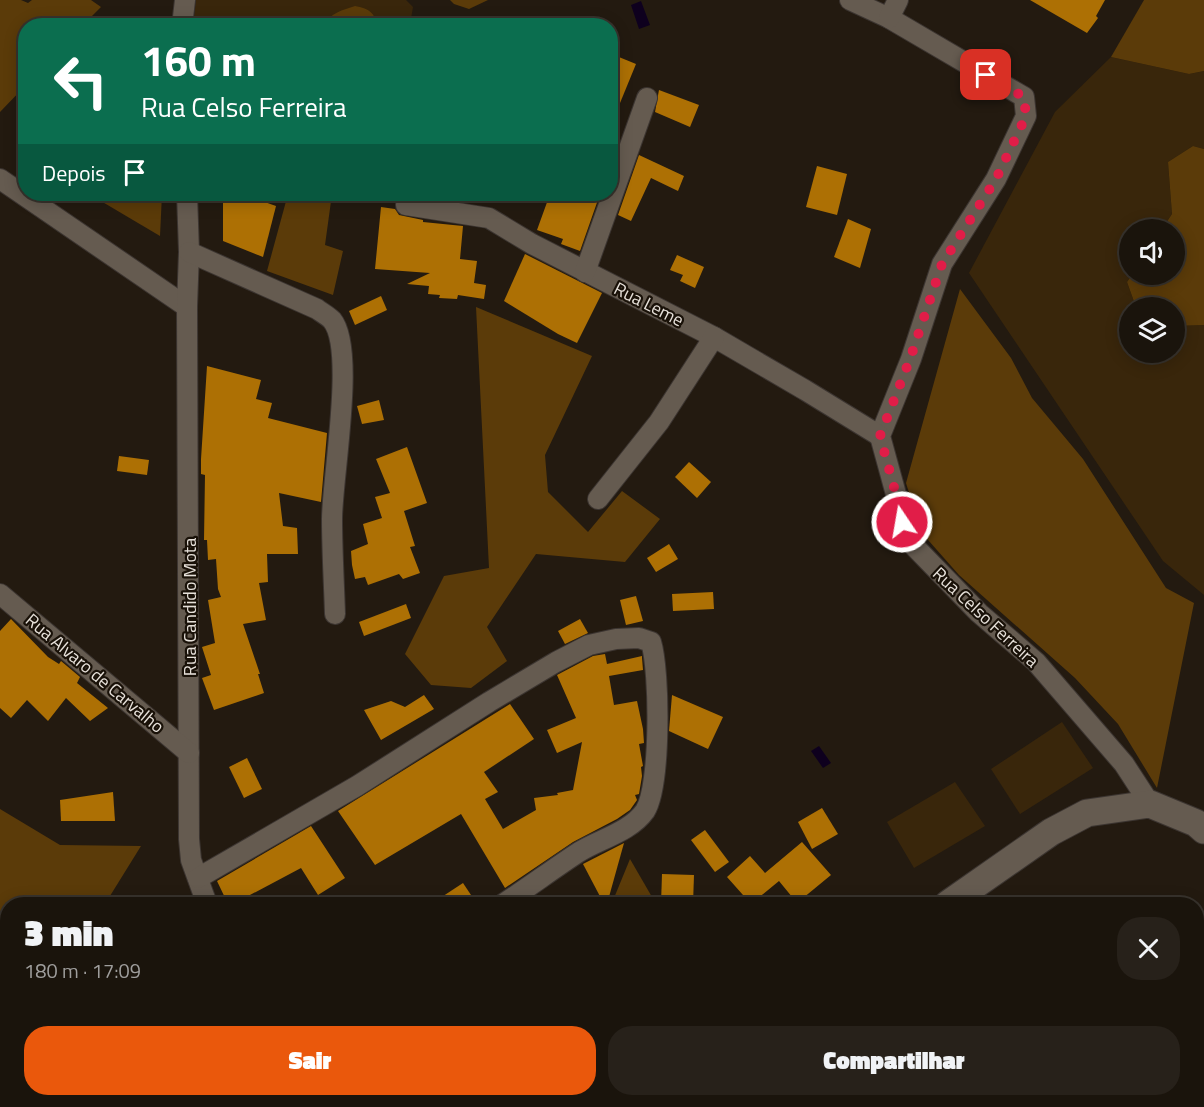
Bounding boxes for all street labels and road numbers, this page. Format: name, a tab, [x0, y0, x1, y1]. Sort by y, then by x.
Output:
street label: Rua Leme	[609, 275, 689, 333]
street label: Rua Candido Mota	[176, 538, 203, 676]
street label: Rua Celso Ferreira	[927, 560, 1045, 674]
street label: Rua Alvaro de Carvalho	[20, 607, 170, 739]

